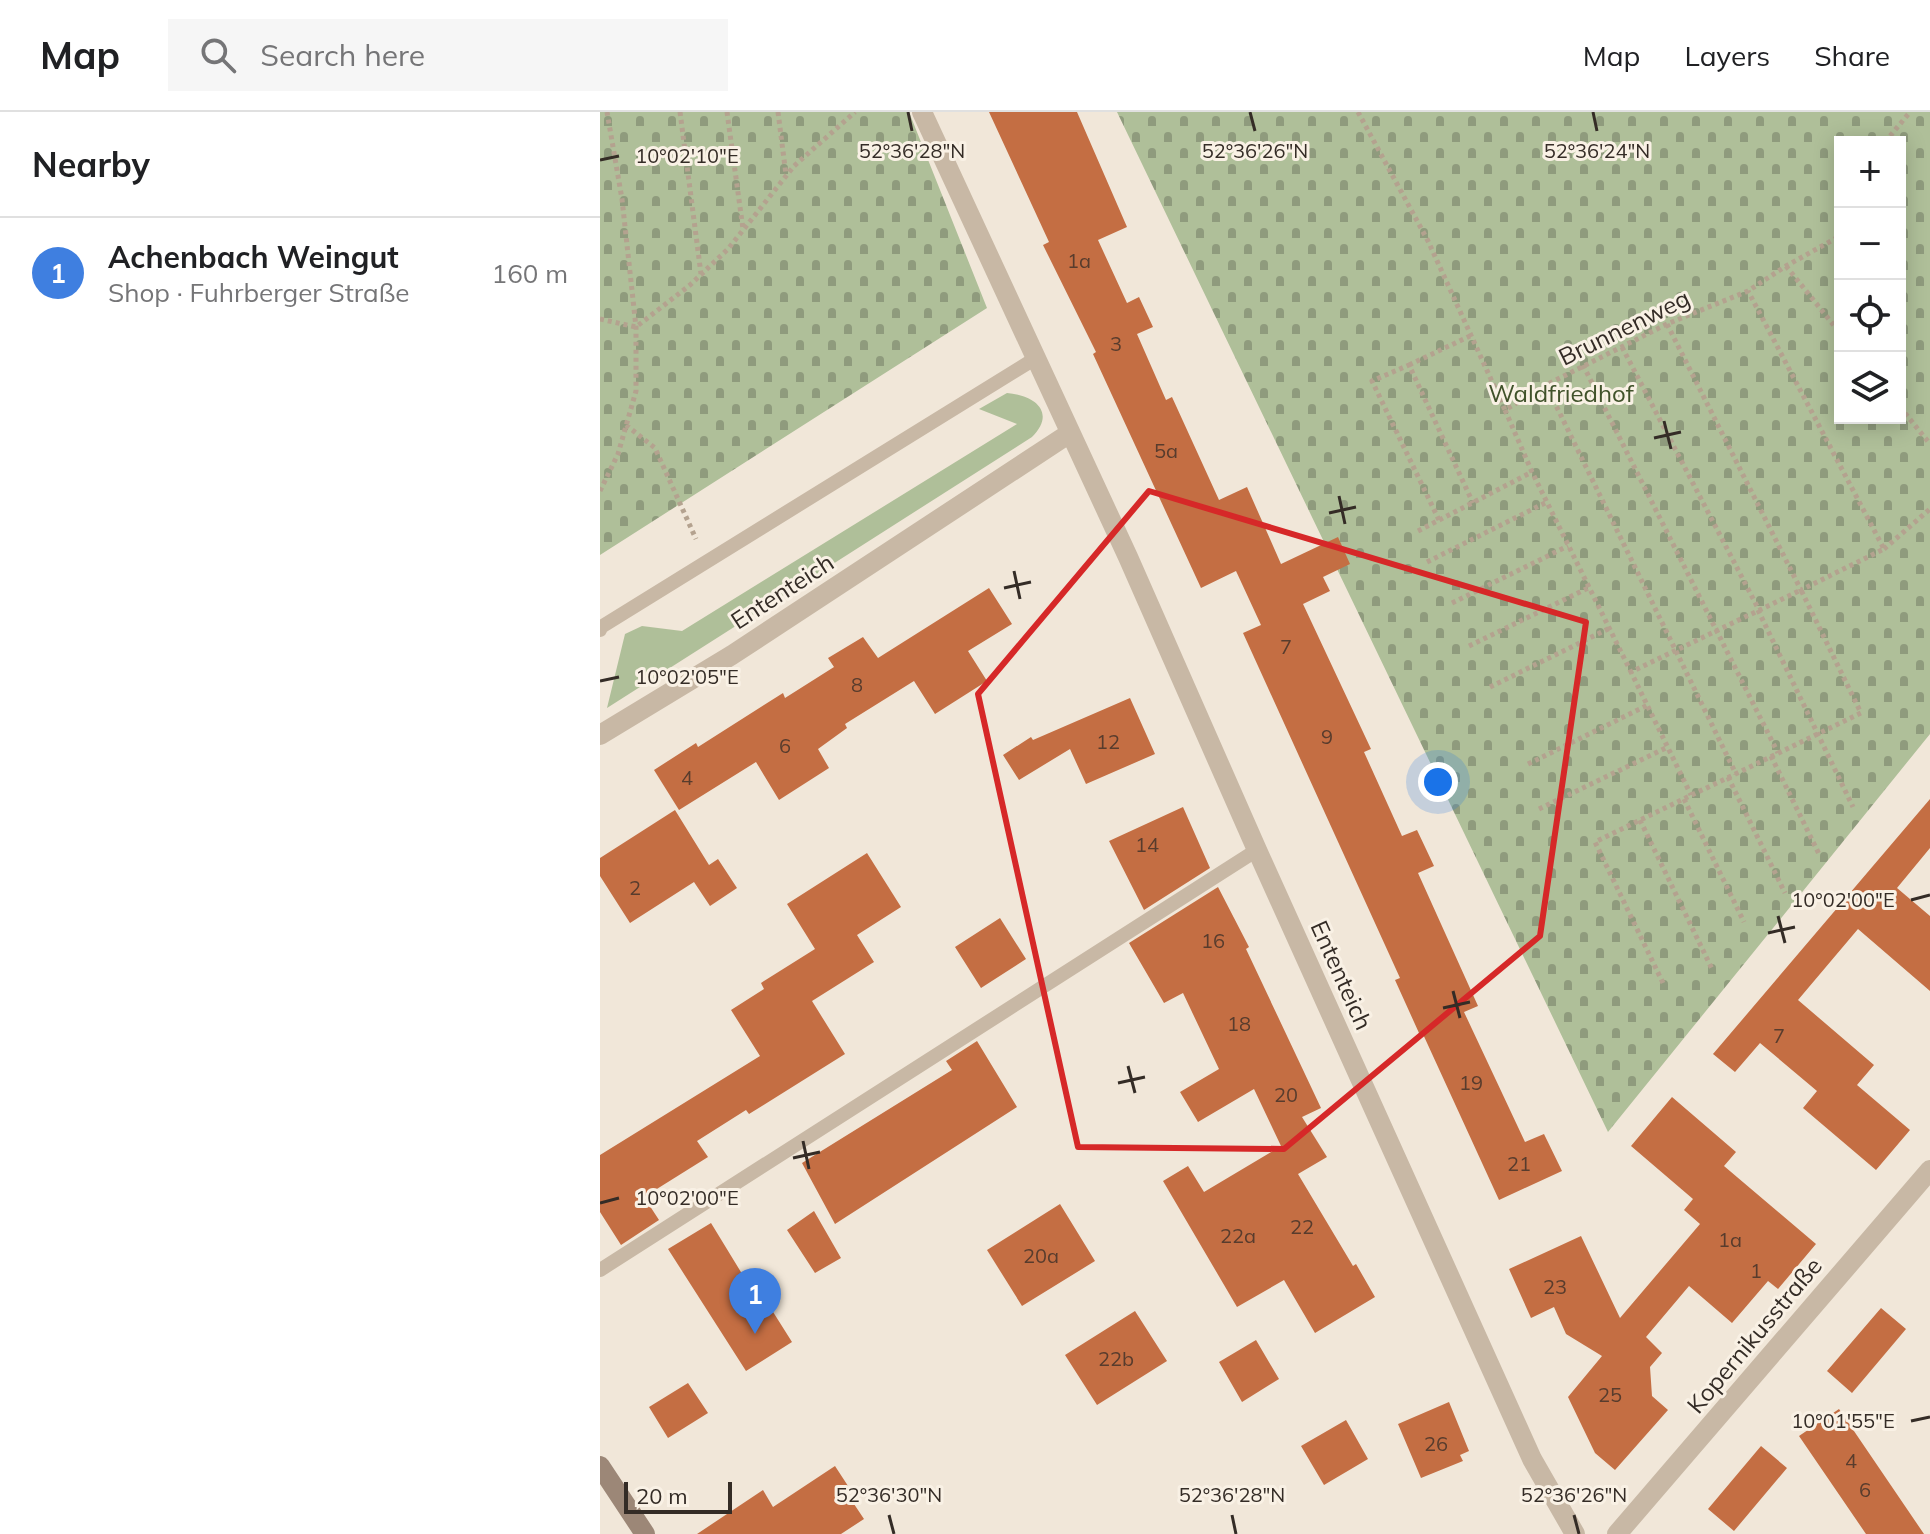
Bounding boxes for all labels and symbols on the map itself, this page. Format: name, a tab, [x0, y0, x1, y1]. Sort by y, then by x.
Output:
text: 52°36'28"N	[859, 138, 965, 163]
text: 52°36'26"N	[1202, 138, 1308, 163]
text: 52°36'24"N	[1544, 138, 1650, 163]
text: 10°02'10"E	[635, 143, 739, 168]
house number: 1a	[1067, 248, 1091, 273]
street label: Brunnenweg	[1554, 282, 1694, 372]
house number: 3	[1110, 331, 1122, 356]
park label: Waldfriedhof	[1488, 378, 1635, 408]
house number: 5a	[1154, 438, 1178, 463]
street label: Ententeich	[725, 547, 839, 635]
house number: 7	[1280, 634, 1292, 659]
text: 10°02'05"E	[635, 664, 739, 689]
house number: 8	[851, 672, 863, 697]
house number: 9	[1321, 724, 1333, 749]
house number: 12	[1096, 729, 1120, 754]
house number: 6	[779, 733, 791, 758]
your location	[1418, 762, 1458, 802]
house number: 4	[681, 765, 693, 790]
house number: 14	[1135, 832, 1159, 857]
house number: 2	[629, 875, 641, 900]
text: 10°02'00"E	[1791, 887, 1895, 912]
street label: Ententeich	[1305, 916, 1379, 1034]
house number: 16	[1201, 928, 1225, 953]
house number: 18	[1227, 1011, 1251, 1036]
house number: 7	[1773, 1023, 1785, 1048]
house number: 19	[1459, 1070, 1483, 1095]
house number: 20	[1274, 1082, 1298, 1107]
house number: 21	[1507, 1151, 1531, 1176]
text: 10°02'00"E	[635, 1185, 739, 1210]
house number: 22	[1290, 1214, 1314, 1239]
house number: 22a	[1220, 1223, 1256, 1248]
house number: 1a	[1718, 1227, 1742, 1252]
house number: 20a	[1023, 1243, 1059, 1268]
street label: Kopernikusstraße	[1680, 1251, 1828, 1419]
house number: 1	[1750, 1258, 1762, 1283]
pin: 1	[729, 1268, 781, 1334]
house number: 23	[1543, 1274, 1567, 1299]
house number: 22b	[1098, 1346, 1134, 1371]
house number: 25	[1598, 1382, 1622, 1407]
text: 10°01'55"E	[1791, 1408, 1895, 1433]
house number: 26	[1424, 1431, 1448, 1456]
house number: 4	[1845, 1448, 1857, 1473]
house number: 6	[1859, 1477, 1871, 1502]
scale bar	[624, 1478, 732, 1514]
text: 52°36'30"N	[836, 1482, 942, 1507]
text: 52°36'28"N	[1179, 1482, 1285, 1507]
text: 52°36'26"N	[1521, 1482, 1627, 1507]

